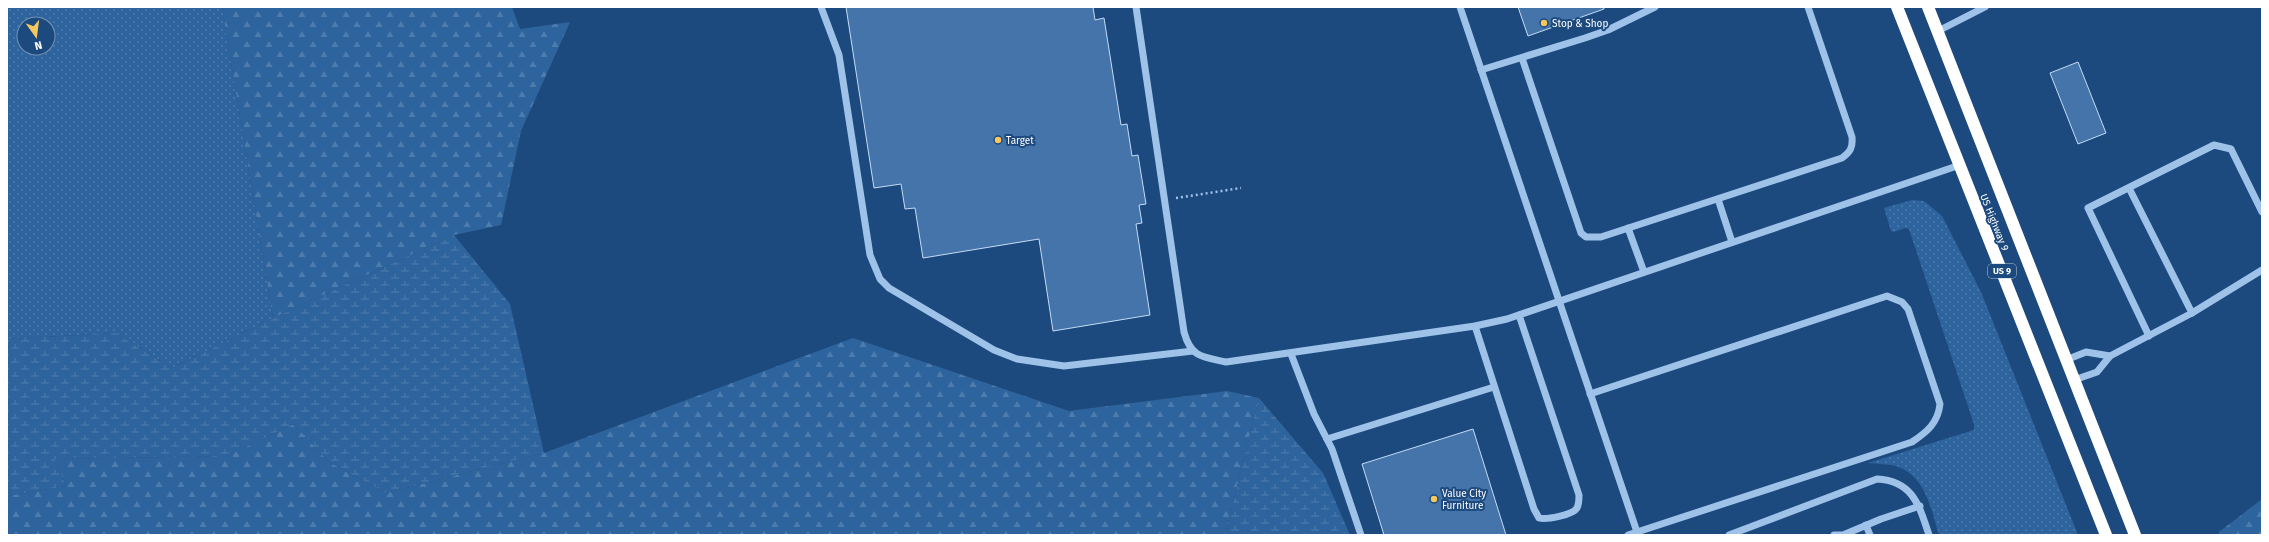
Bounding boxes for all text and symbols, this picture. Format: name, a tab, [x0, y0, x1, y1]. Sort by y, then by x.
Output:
north arrow	[16, 16, 56, 56]
marker: Stop & Shop	[1539, 18, 1549, 28]
place label: Stop & Shop	[1552, 18, 1608, 30]
text: N	[33, 38, 43, 52]
marker: Target	[993, 135, 1003, 145]
place label: Target	[1006, 135, 1034, 147]
street label: US Highway 9	[1977, 192, 2011, 253]
road number: US 9	[1988, 264, 2016, 278]
place label: Value City Furniture	[1442, 488, 1486, 512]
marker: Value City Furniture	[1429, 494, 1439, 504]

